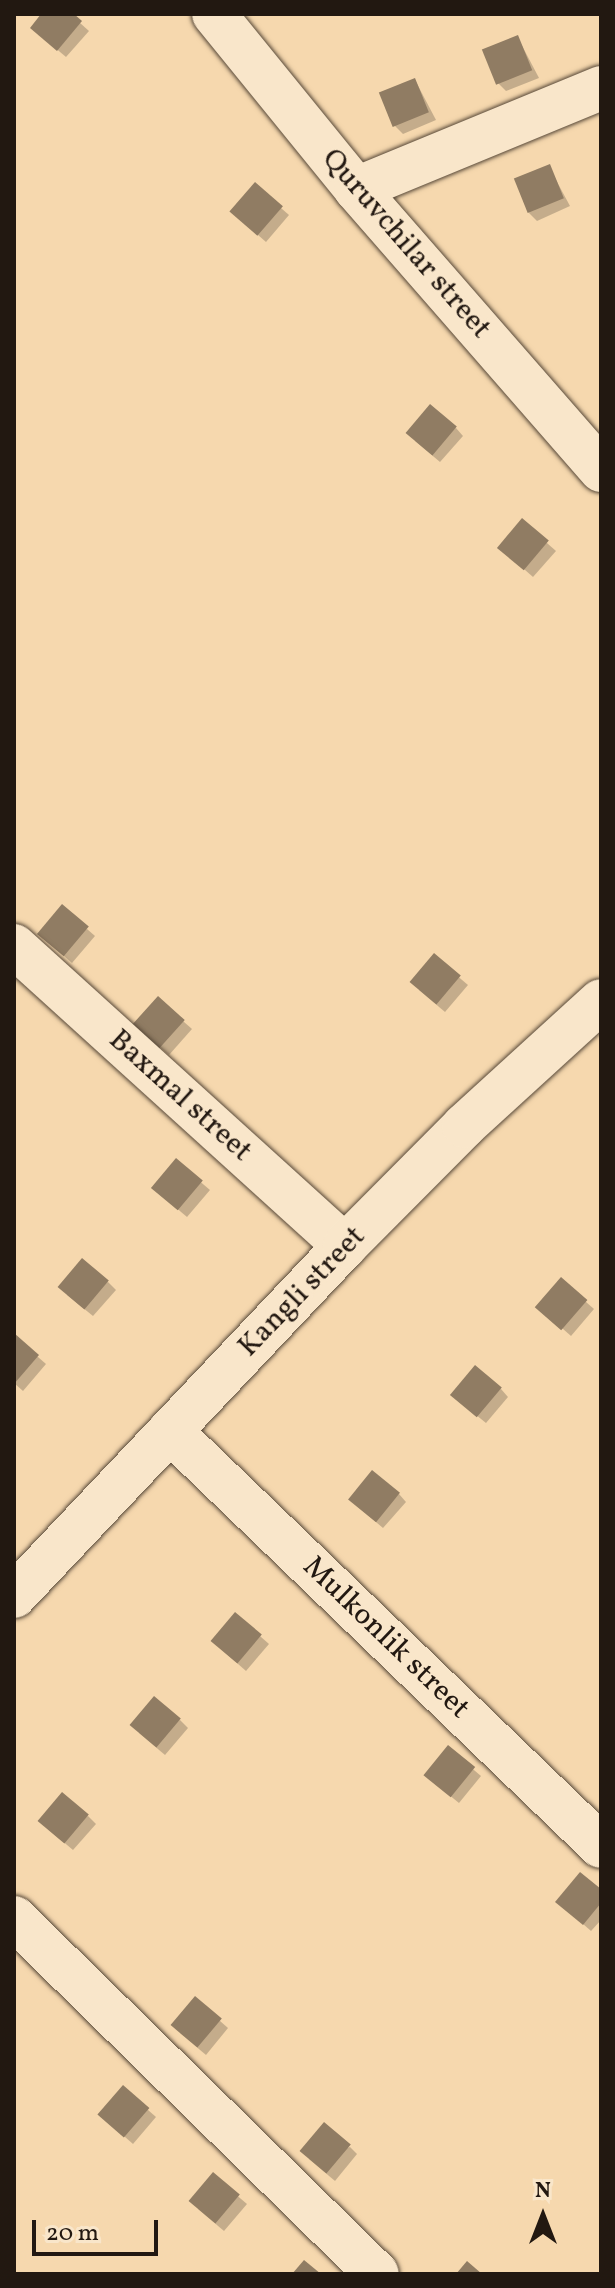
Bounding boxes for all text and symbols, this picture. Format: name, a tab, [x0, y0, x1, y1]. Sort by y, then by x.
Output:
street label: Quruvchilar street	[314, 142, 498, 346]
street label: Baxmal street	[101, 1022, 259, 1170]
street label: Kangli street	[231, 1219, 373, 1365]
street label: Mulkonlik street	[295, 1549, 477, 1727]
north arrow	[503, 2176, 583, 2256]
text: N	[535, 2176, 551, 2207]
scale bar	[36, 2204, 162, 2254]
text: 20 m	[46, 2217, 99, 2251]

